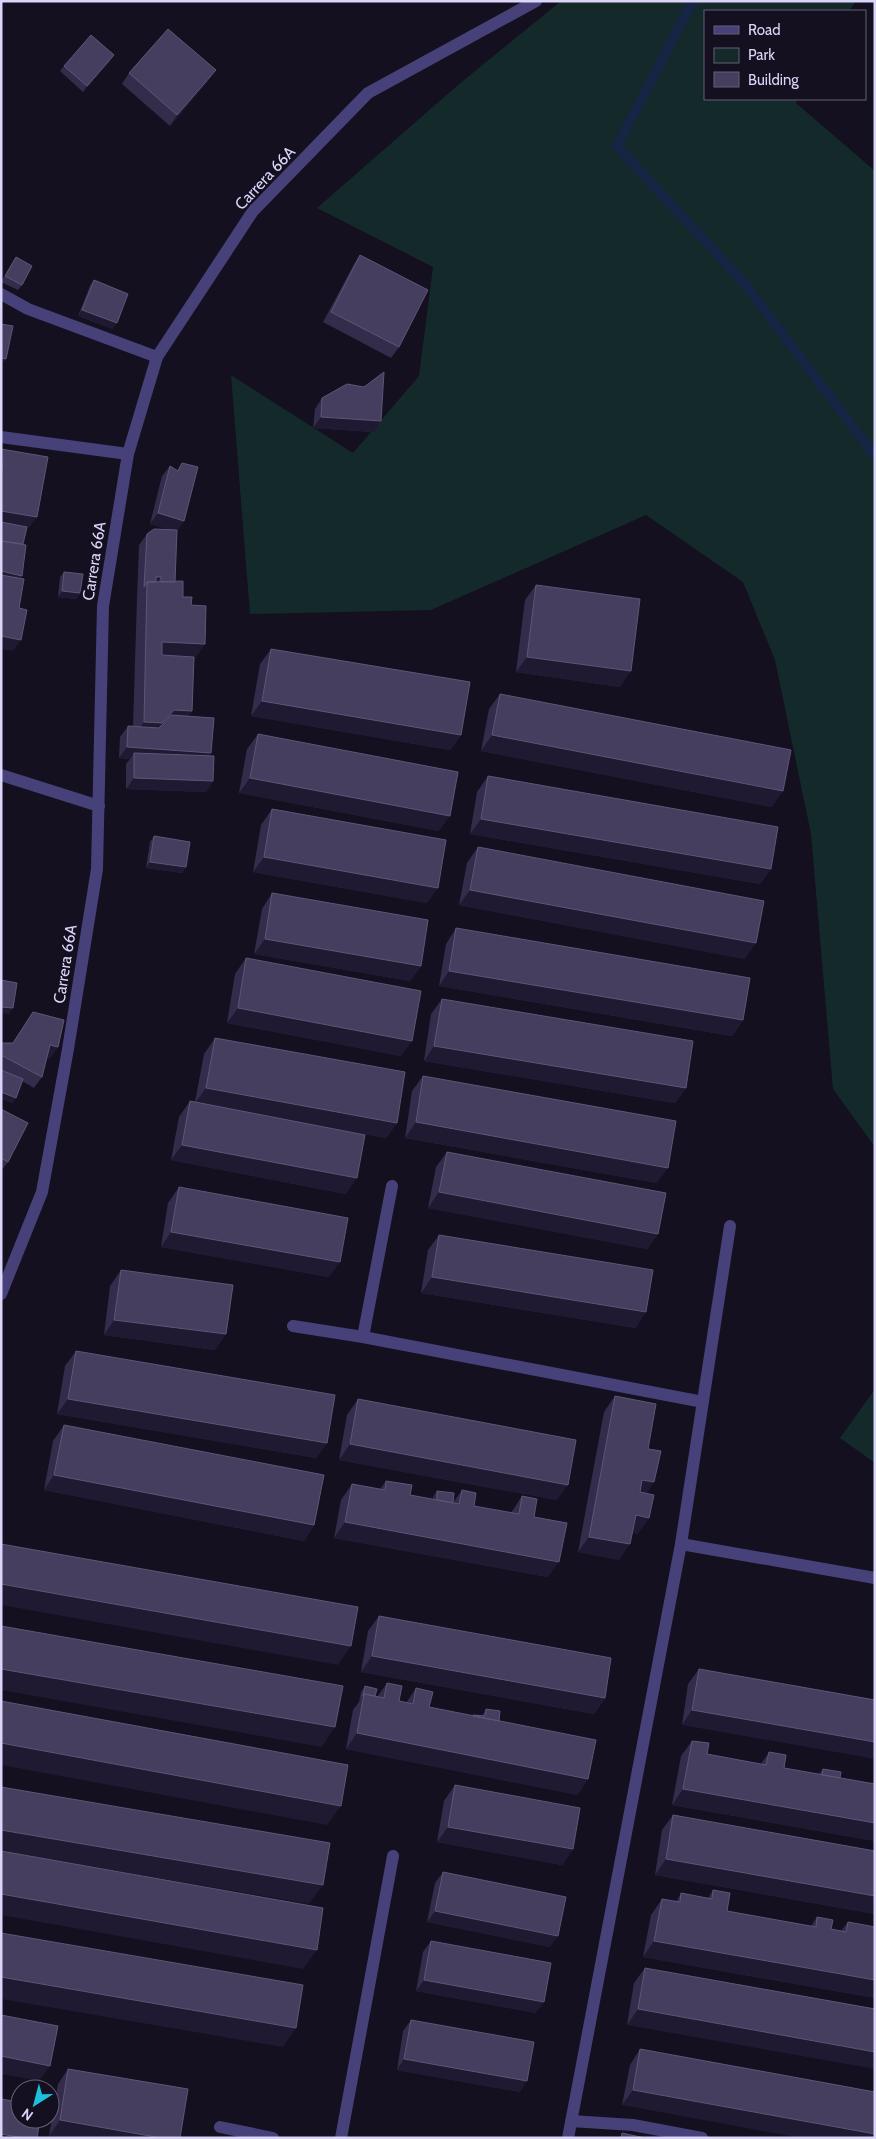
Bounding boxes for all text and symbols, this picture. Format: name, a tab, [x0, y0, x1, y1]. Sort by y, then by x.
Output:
legend	[704, 10, 866, 100]
text: Road	[748, 21, 781, 39]
text: Park	[748, 46, 775, 64]
text: Building	[748, 71, 799, 89]
street label: Carrera 66A	[231, 142, 299, 214]
street label: Carrera 66A	[78, 520, 110, 602]
street label: Carrera 66A	[49, 923, 81, 1005]
north arrow	[10, 2079, 60, 2129]
text: N	[18, 2104, 37, 2125]

